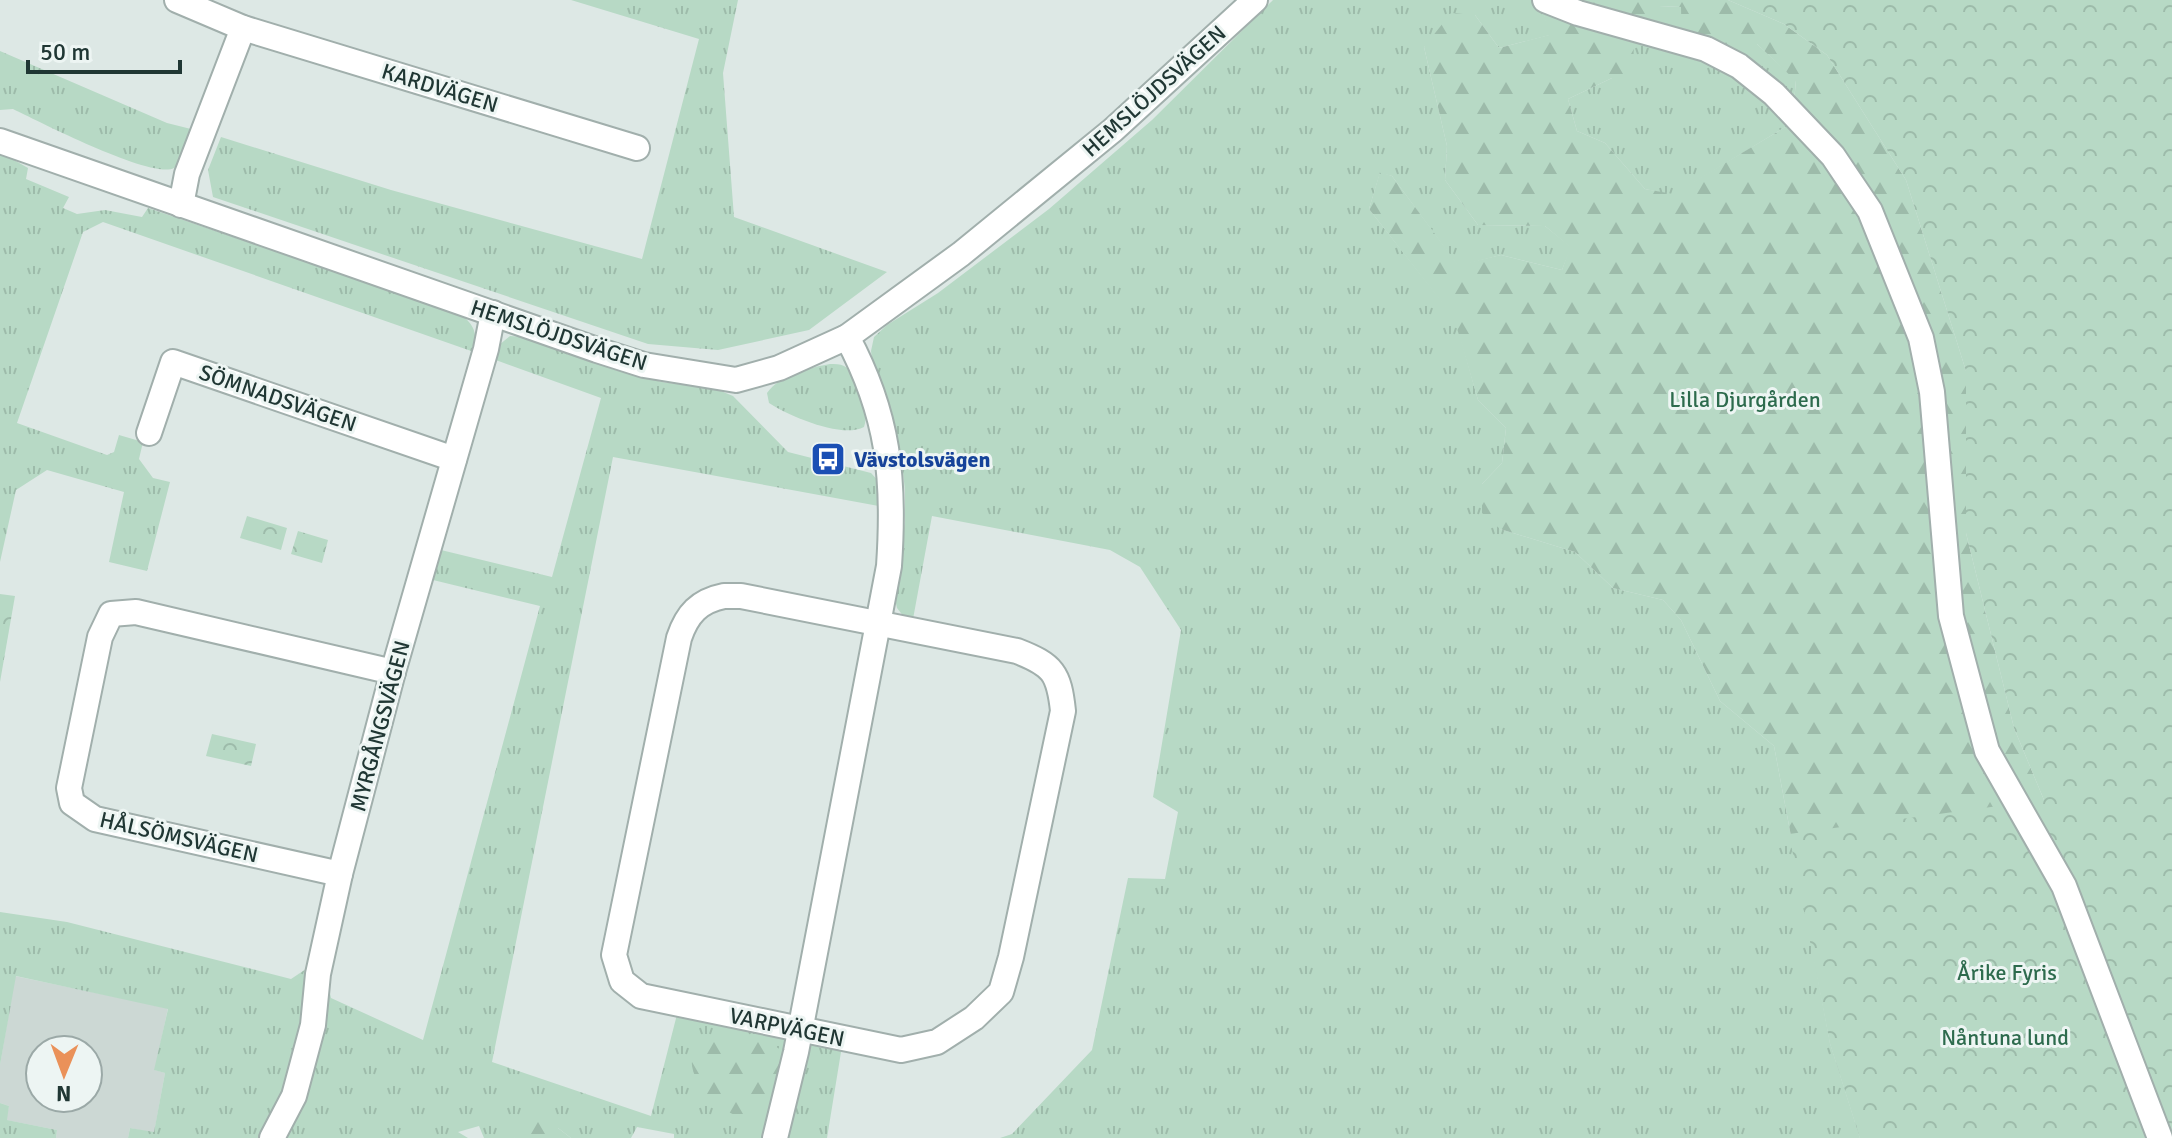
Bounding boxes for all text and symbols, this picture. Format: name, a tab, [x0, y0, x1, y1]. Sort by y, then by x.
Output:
street label: HEMSLÖJDSVÄGEN	[1077, 19, 1231, 163]
scale bar	[28, 24, 180, 74]
text: 50 m	[40, 37, 90, 67]
street label: KARDVÄGEN	[379, 58, 501, 118]
street label: HEMSLÖJDSVÄGEN	[467, 294, 651, 376]
street label: SÖMNADSVÄGEN	[196, 358, 360, 438]
park label: Lilla Djurgården	[1669, 386, 1821, 413]
bus stop icon: Vävstolsvägen	[809, 440, 847, 478]
place label: Vävstolsvägen	[854, 446, 990, 473]
street label: MYRGÅNGSVÄGEN	[344, 638, 416, 814]
street label: HÅLSÖMSVÄGEN	[97, 806, 261, 868]
park label: Årike Fyris	[1957, 959, 2057, 986]
street label: VARPVÄGEN	[727, 1002, 847, 1052]
park label: Nåntuna lund	[1941, 1024, 2069, 1051]
north arrow	[24, 1034, 104, 1114]
text: N	[56, 1080, 72, 1107]

